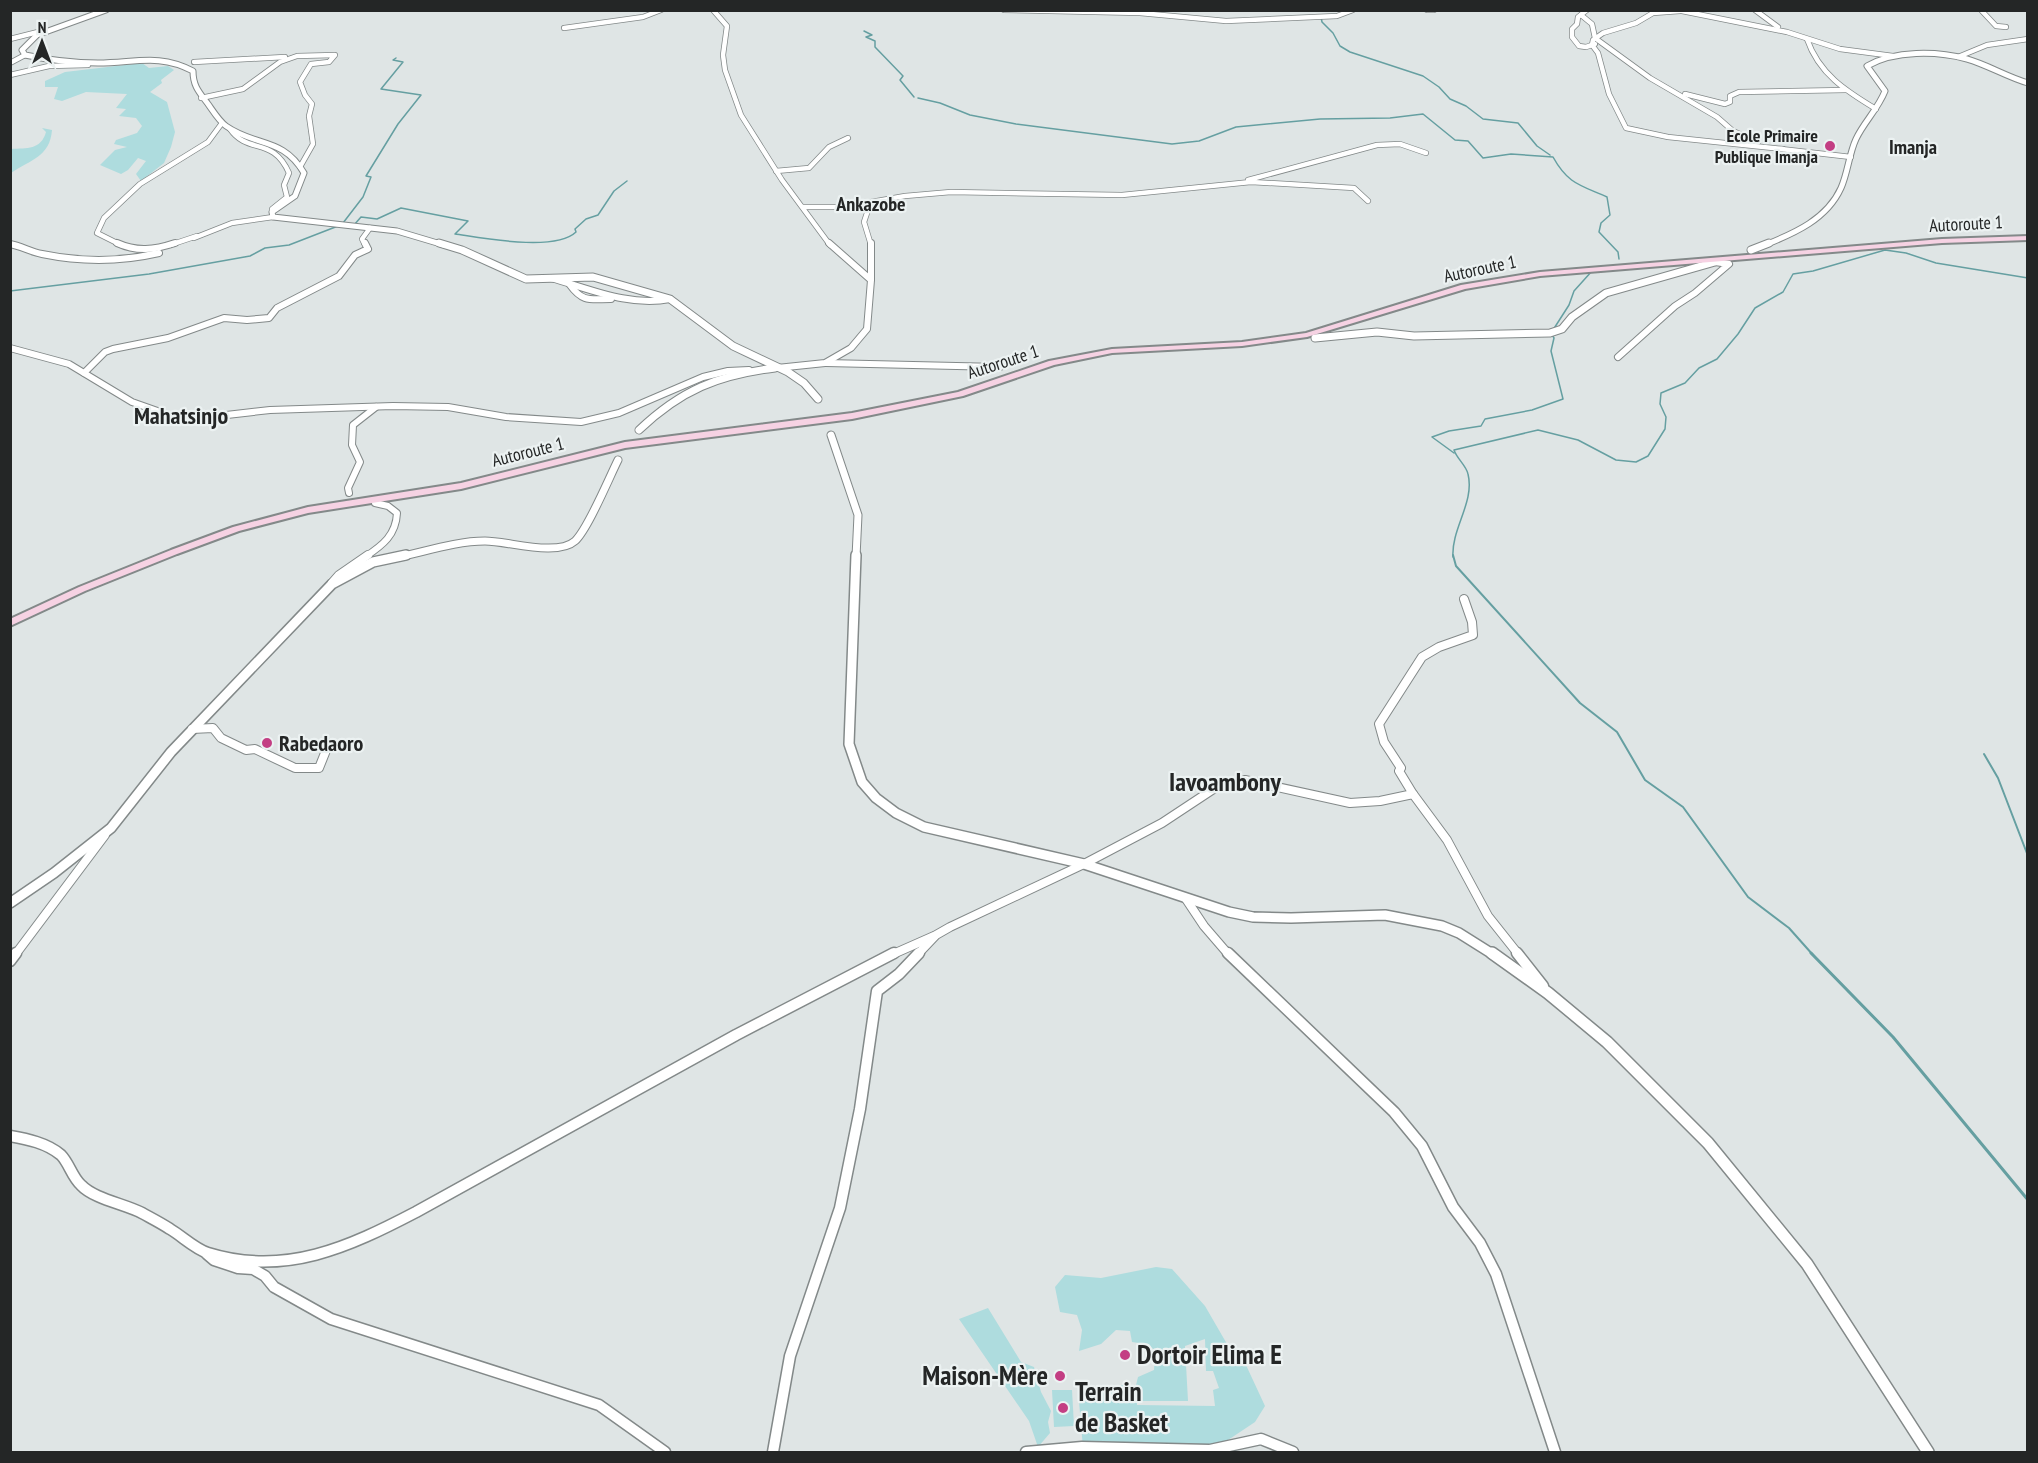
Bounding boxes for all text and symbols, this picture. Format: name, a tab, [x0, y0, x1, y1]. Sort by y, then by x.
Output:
north arrow	[12, 12, 72, 72]
text: N	[38, 17, 46, 37]
place label: Ecole Primaire Publique Imanja	[1715, 124, 1818, 168]
district label: Imanja	[1889, 134, 1937, 160]
marker: Ecole Primaire Publique Imanja	[1823, 139, 1837, 153]
district label: Ankazobe	[835, 191, 906, 217]
street label: Autoroute 1	[1929, 210, 2003, 237]
street label: Autoroute 1	[1442, 250, 1518, 287]
street label: Autoroute 1	[964, 339, 1041, 384]
district label: Mahatsinjo	[134, 400, 228, 431]
street label: Autoroute 1	[489, 431, 566, 472]
place label: Rabedaoro	[279, 729, 363, 757]
marker: Rabedaoro	[260, 736, 274, 750]
district label: Iavoambony	[1169, 765, 1282, 798]
place label: Dortoir Elima E	[1137, 1337, 1282, 1371]
marker: Dortoir Elima E	[1118, 1348, 1132, 1362]
place label: Maison-Mère	[922, 1358, 1048, 1392]
marker: Maison-Mère	[1053, 1369, 1067, 1383]
place label: Terrain de Basket	[1075, 1374, 1168, 1439]
marker: Terrain de Basket	[1056, 1401, 1070, 1415]

